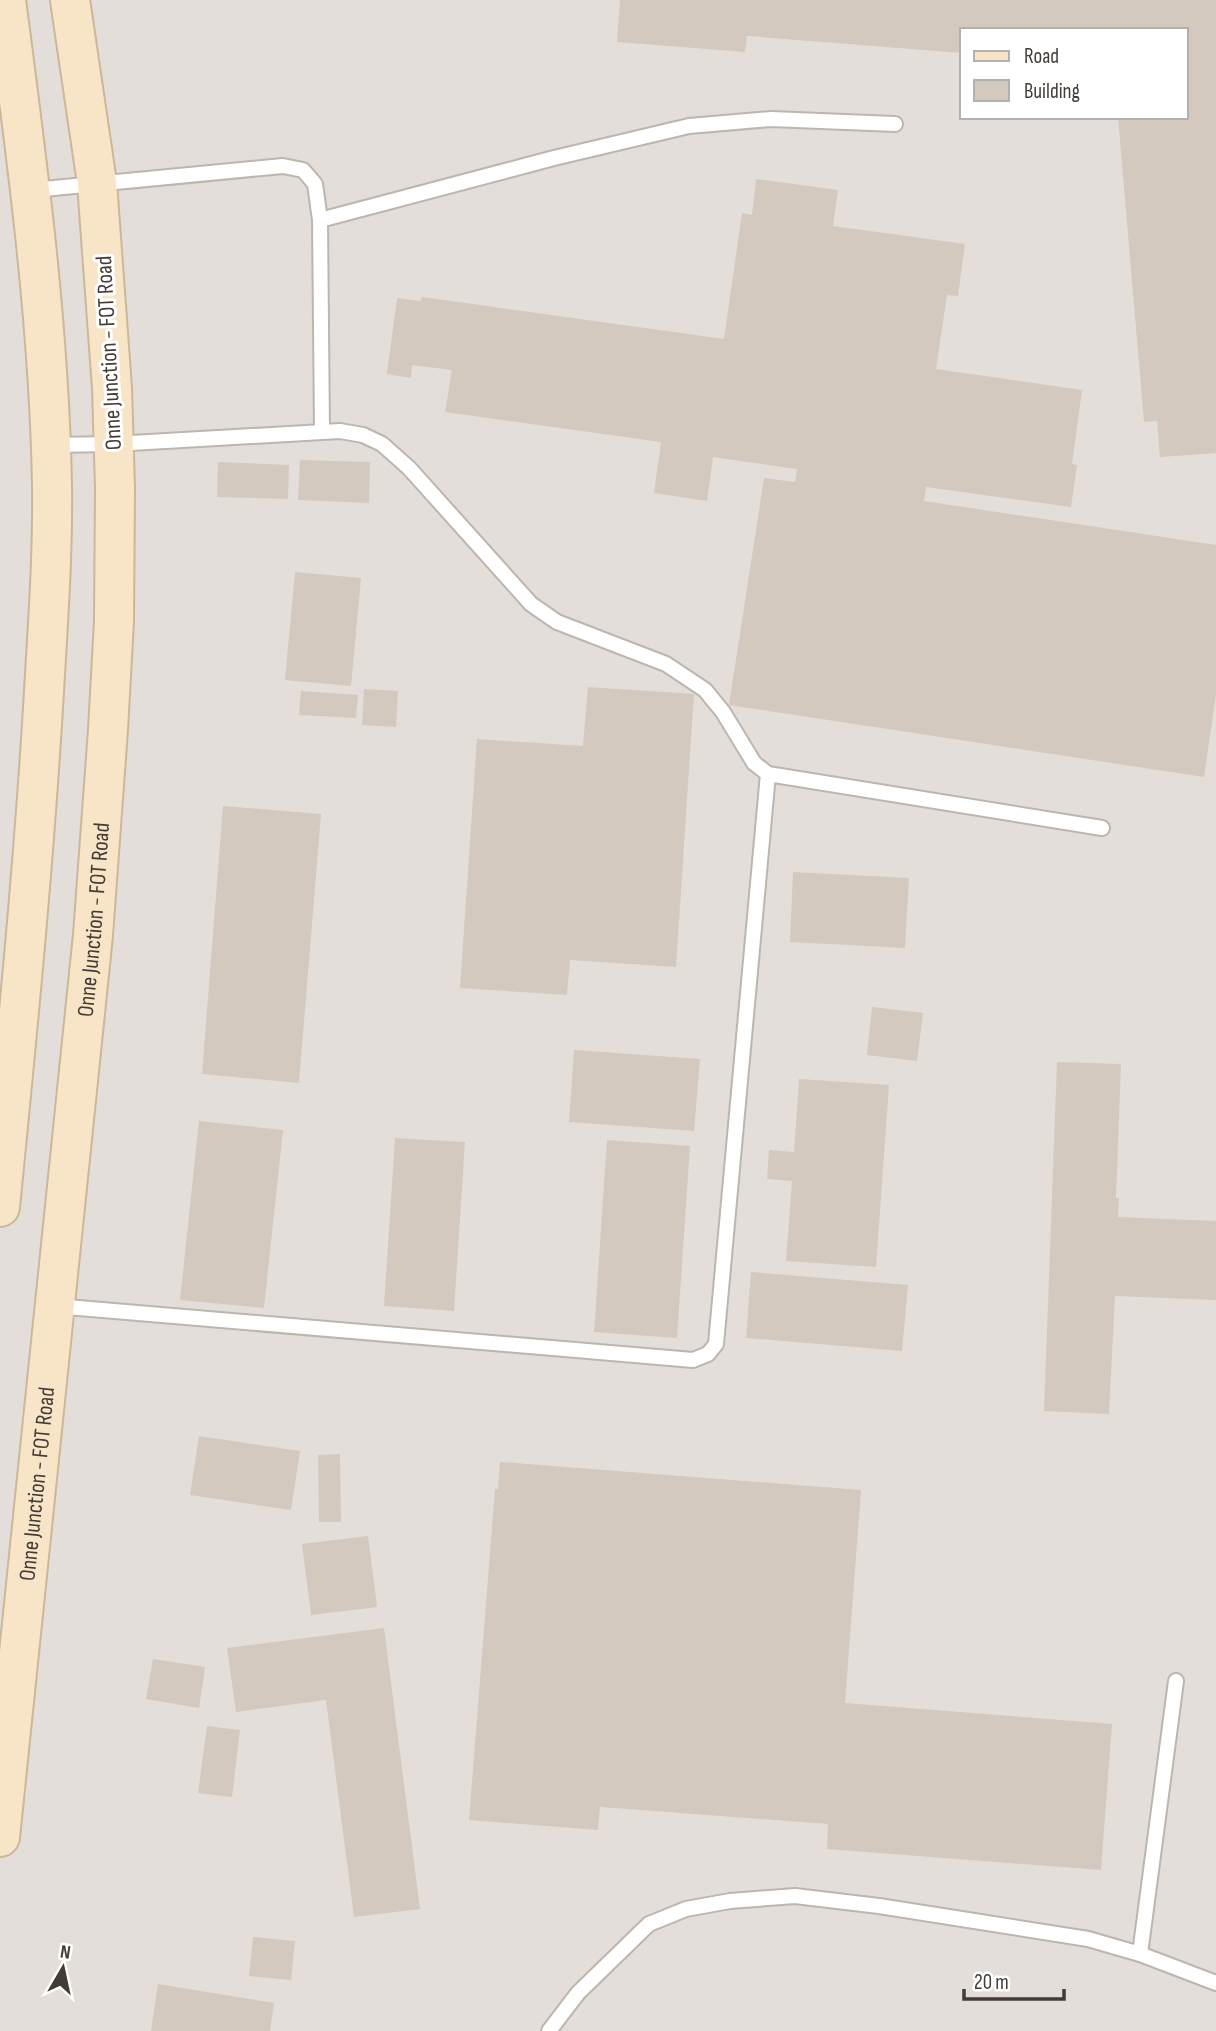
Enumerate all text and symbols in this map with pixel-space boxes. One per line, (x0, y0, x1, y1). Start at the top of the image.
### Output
legend (960, 28, 1188, 119)
text: Road (1024, 44, 1059, 69)
text: Building (1024, 79, 1080, 104)
street label: Onne Junction - FOT Road (90, 255, 128, 451)
street label: Onne Junction - FOT Road (72, 822, 116, 1018)
street label: Onne Junction - FOT Road (13, 1386, 61, 1582)
north arrow (28, 1933, 98, 2003)
text: N (59, 1941, 72, 1965)
scale bar (964, 1958, 1064, 2002)
text: 20 m (974, 1970, 1009, 1995)

